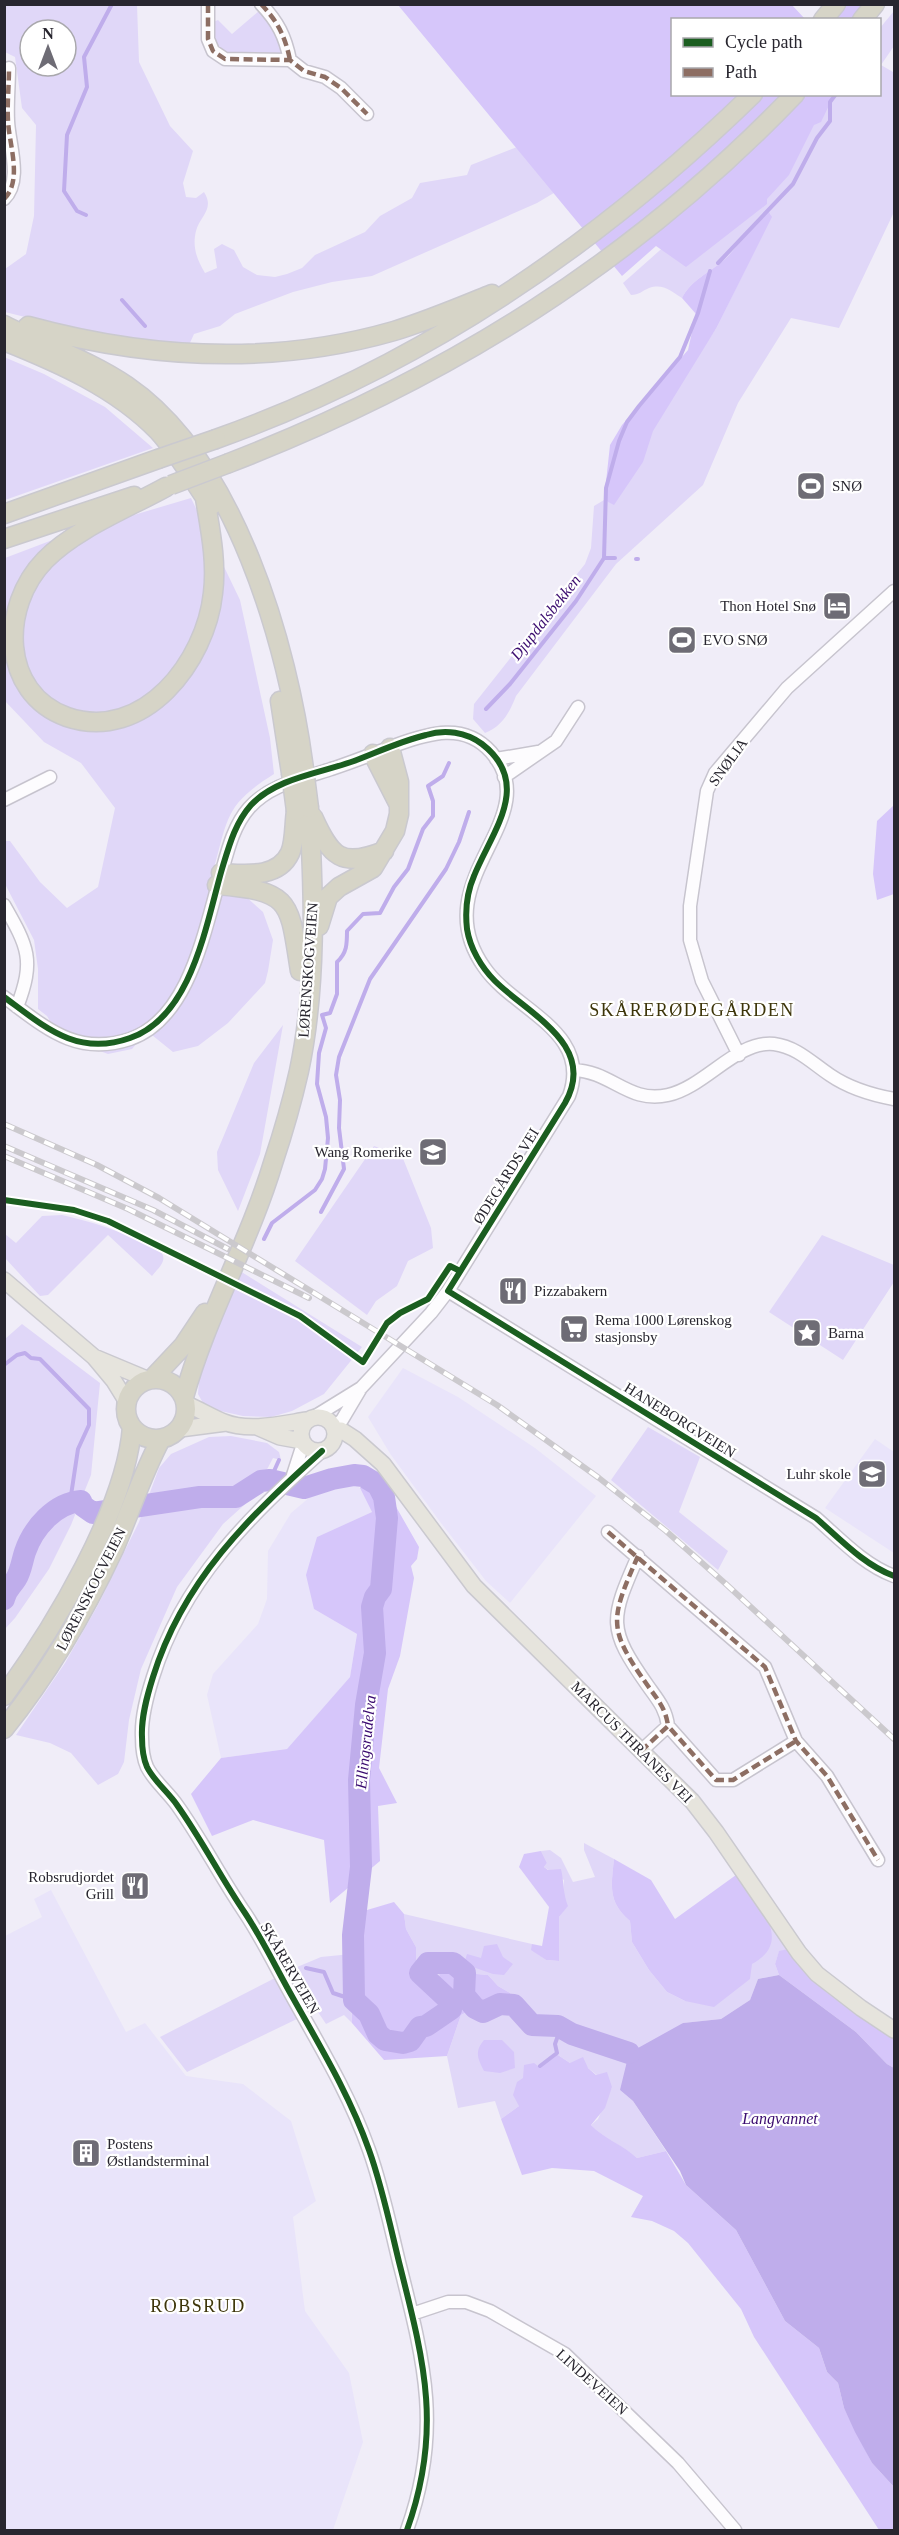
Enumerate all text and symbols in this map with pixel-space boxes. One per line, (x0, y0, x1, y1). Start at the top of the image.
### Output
north arrow (18, 18, 78, 78)
legend (671, 18, 881, 96)
text: N (42, 25, 54, 42)
text: Cycle path (725, 32, 802, 52)
text: Path (725, 62, 757, 82)
sports icon: SNØ (795, 470, 827, 502)
place label: SNØ (832, 478, 862, 494)
water label: Djupdalsbekken (506, 571, 585, 665)
hotel icon: Thon Hotel Snø (821, 590, 853, 622)
place label: Thon Hotel Snø (720, 598, 816, 614)
sports icon: EVO SNØ (666, 624, 698, 656)
place label: EVO SNØ (703, 632, 768, 648)
street label: SNØLIA (705, 735, 751, 789)
street label: LØRENSKOGVEIEN (295, 902, 321, 1038)
district label: SKÅRERØDEGÅRDEN (589, 1000, 795, 1020)
street label: ØDEGÅRDS VEI (470, 1125, 542, 1227)
school or university icon: Wang Romerike (417, 1136, 449, 1168)
place label: Wang Romerike (314, 1144, 412, 1160)
restaurant icon: Pizzabakern (497, 1275, 529, 1307)
place label: Pizzabakern (534, 1283, 608, 1299)
place label: Rema 1000 Lørenskog stasjonsby (595, 1312, 732, 1345)
supermarket icon: Rema 1000 Lørenskog stasjonsby (558, 1313, 590, 1345)
place icon: Barna (791, 1317, 823, 1349)
place label: Barna (828, 1325, 864, 1341)
street label: HANEBORGVEIEN (621, 1379, 739, 1461)
school or university icon: Luhr skole (856, 1458, 888, 1490)
place label: Luhr skole (786, 1466, 851, 1482)
street label: LØRENSKOGVEIEN (53, 1525, 129, 1653)
street label: MARCUS THRANES VEI (568, 1678, 696, 1806)
water label: Ellingsrudelva (352, 1694, 380, 1791)
place label: Robsrudjordet Grill (28, 1869, 115, 1902)
restaurant icon: Robsrudjordet Grill (119, 1870, 151, 1902)
street label: SKÅRERVEIEN (257, 1919, 323, 2017)
water label: Langvannet (741, 2110, 818, 2128)
place label: Postens Østlandsterminal (107, 2136, 209, 2169)
building icon: Postens Østlandsterminal (70, 2137, 102, 2169)
district label: ROBSRUD (150, 2296, 246, 2316)
street label: LINDEVEIEN (553, 2346, 631, 2418)

